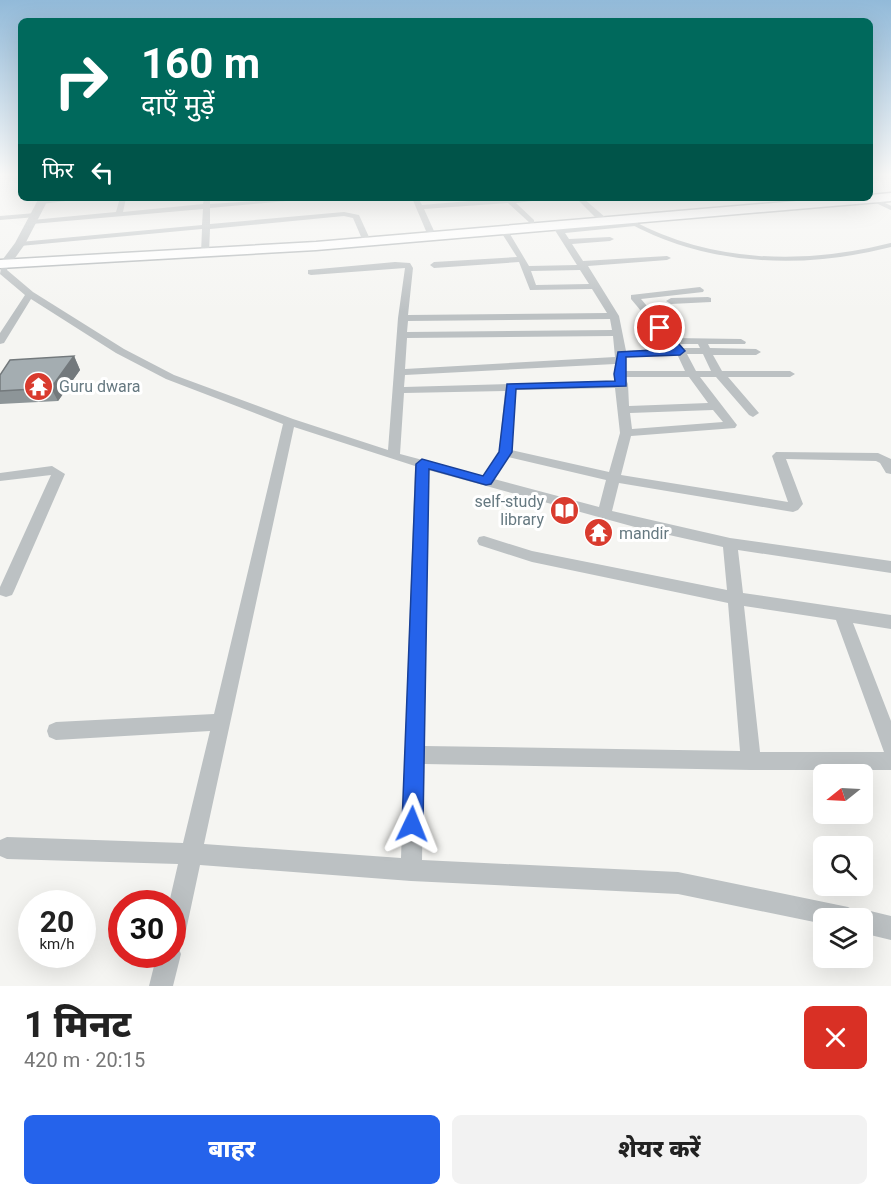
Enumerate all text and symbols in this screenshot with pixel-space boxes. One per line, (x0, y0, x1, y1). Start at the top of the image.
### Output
text: 160 m (141, 39, 260, 88)
icon: right (42, 42, 120, 120)
text: दाएँ मुड़ें (141, 89, 215, 121)
icon: left (86, 156, 119, 189)
text: फिर (42, 158, 74, 183)
pin (634, 302, 685, 353)
icon: arrive (643, 311, 676, 344)
temple icon: Guru dwara (22, 370, 54, 402)
place label: Guru dwara (59, 377, 141, 396)
place label: self-study library (474, 492, 544, 529)
library icon: self-study library (549, 494, 581, 526)
temple icon: mandir (582, 517, 614, 549)
place label: mandir (619, 524, 669, 543)
north arrow (813, 764, 873, 824)
map controls (813, 764, 873, 968)
position arrow (380, 792, 444, 856)
button: search (813, 836, 873, 896)
speed limit sign: 30 (108, 890, 186, 968)
text: 20 (40, 904, 74, 939)
button: layers (813, 908, 873, 968)
text: km/h (39, 935, 75, 953)
text: 1 मिनट (24, 1004, 131, 1046)
button: close (804, 1006, 867, 1069)
text: 420 m · 20:15 (24, 1048, 145, 1072)
button: बाहर (24, 1115, 440, 1184)
button: शेयर करें (452, 1115, 867, 1184)

